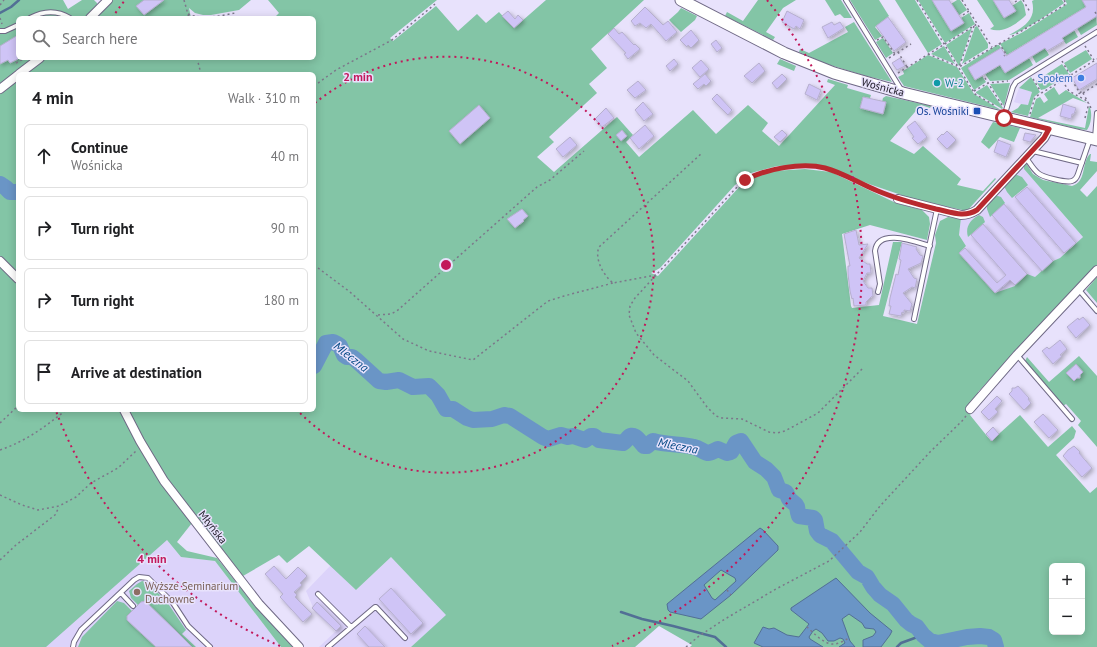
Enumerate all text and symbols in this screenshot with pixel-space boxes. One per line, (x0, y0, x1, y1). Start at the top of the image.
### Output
search box (16, 16, 316, 60)
icon: search (30, 27, 52, 49)
text: Search here (62, 29, 138, 48)
text: 2 min (343, 69, 373, 84)
place label: Społem (1038, 71, 1073, 85)
marker: Społem (1076, 73, 1086, 83)
street label: Wośnicka (860, 75, 906, 99)
place label: W-2 (945, 76, 964, 90)
marker: W-2 (932, 78, 942, 88)
text: 4 min (32, 87, 73, 109)
text: Walk · 310 m (228, 90, 300, 107)
place label: Os. Wośniki (916, 104, 969, 118)
marker: Os. Wośniki (972, 106, 982, 116)
route start (995, 109, 1013, 127)
text: Continue (71, 138, 128, 157)
icon: ahead (33, 145, 55, 167)
text: 40 m (271, 148, 299, 165)
text: Wośnicka (71, 157, 123, 174)
route end (736, 171, 754, 189)
icon: right (33, 217, 55, 239)
text: Turn right (71, 219, 134, 238)
text: 90 m (271, 220, 299, 237)
centre of rings (439, 258, 453, 272)
icon: right (33, 289, 55, 311)
text: Turn right (71, 291, 134, 310)
text: 180 m (264, 292, 299, 309)
water label: Mleczna (331, 338, 372, 375)
icon: arrive (33, 361, 55, 383)
text: Arrive at destination (71, 363, 202, 382)
water label: Mleczna (657, 434, 699, 457)
street label: Młyńska (196, 508, 230, 546)
text: 4 min (137, 551, 167, 566)
map controls (1049, 563, 1085, 635)
button: + (1049, 563, 1085, 599)
place label: Wyższe Seminarium Duchowne (145, 579, 238, 606)
marker: Wyższe Seminarium Duchowne (132, 587, 142, 597)
button: − (1049, 599, 1085, 635)

